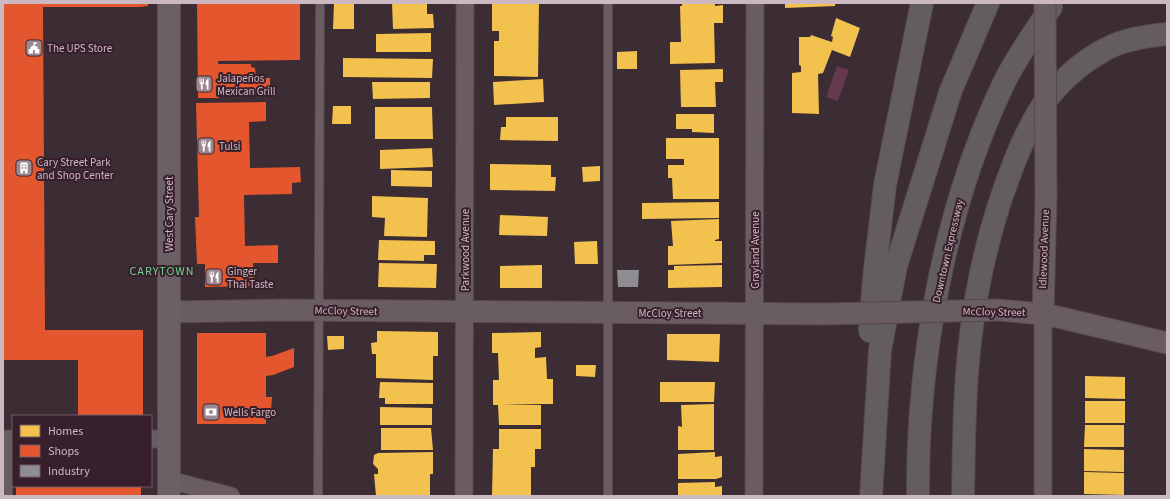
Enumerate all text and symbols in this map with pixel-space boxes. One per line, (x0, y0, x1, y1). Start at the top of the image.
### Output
public building icon: The UPS Store (24, 38, 44, 58)
place label: The UPS Store (47, 41, 113, 56)
place label: Jalapeños Mexican Grill (217, 71, 276, 99)
restaurant icon: Jalapeños Mexican Grill (194, 74, 214, 94)
restaurant icon: Tulsi (196, 136, 216, 156)
place label: Tulsi (219, 139, 241, 154)
place label: Cary Street Park and Shop Center (37, 155, 114, 183)
building icon: Cary Street Park and Shop Center (14, 158, 34, 178)
street label: West Cary Street (162, 176, 177, 252)
street label: Downtown Expressway (929, 198, 967, 304)
street label: Parkwood Avenue (458, 208, 473, 291)
street label: Idlewood Avenue (1035, 209, 1053, 289)
street label: Grayland Avenue (748, 211, 763, 289)
district label: CARYTOWN (130, 263, 194, 280)
place label: Ginger Thai Taste (227, 264, 274, 292)
restaurant icon: Ginger Thai Taste (204, 267, 224, 287)
street label: McCloy Street (314, 303, 378, 319)
street label: McCloy Street (962, 304, 1026, 320)
street label: McCloy Street (639, 306, 702, 321)
bank icon: Wells Fargo (201, 402, 221, 422)
place label: Wells Fargo (224, 405, 276, 420)
legend (12, 415, 152, 487)
text: Homes (48, 423, 83, 440)
text: Shops (48, 443, 79, 460)
text: Industry (48, 463, 90, 480)

